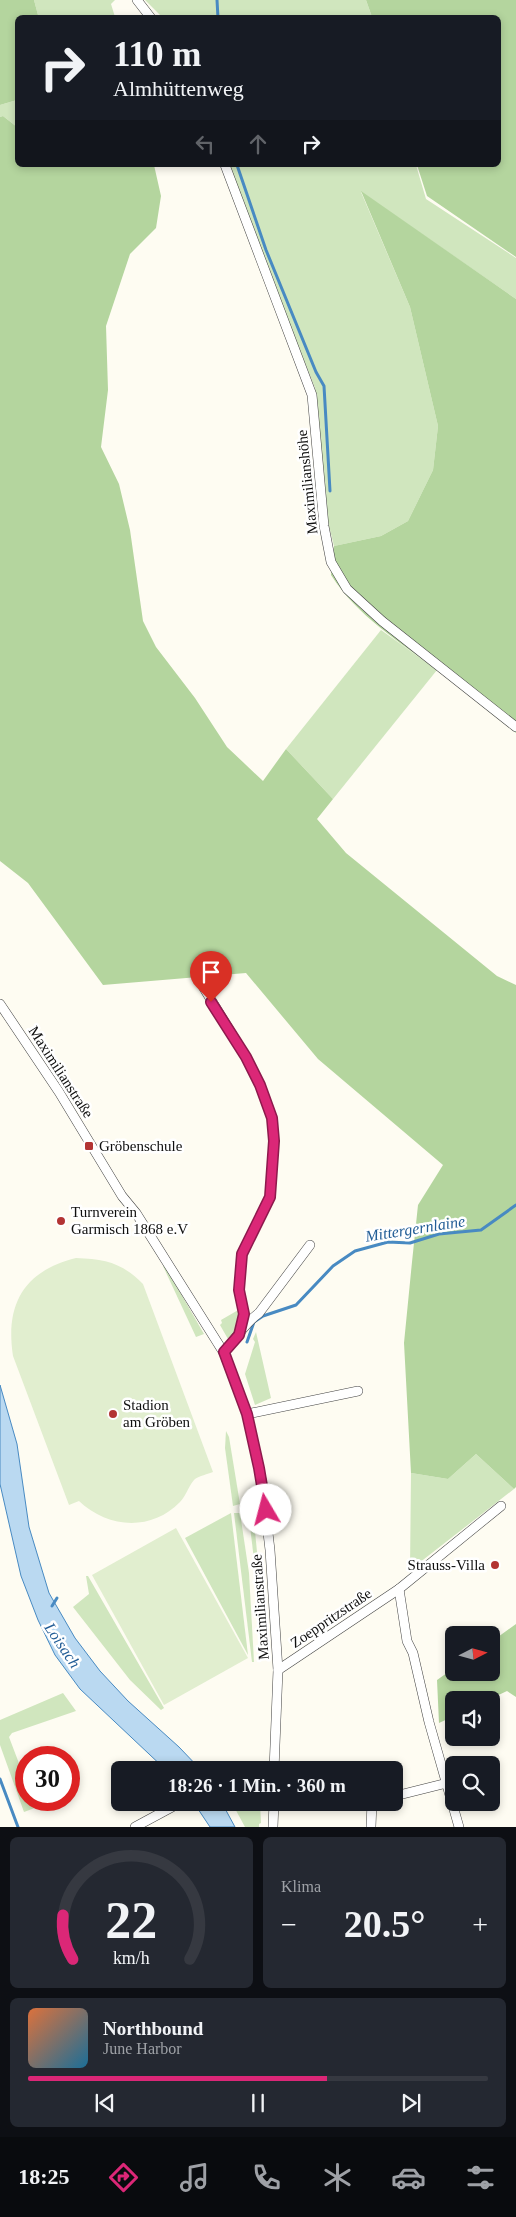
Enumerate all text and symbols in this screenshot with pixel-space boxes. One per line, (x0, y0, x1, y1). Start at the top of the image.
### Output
icon: right (30, 35, 95, 100)
text: 110 m (113, 35, 201, 74)
text: Almhüttenweg (113, 76, 244, 101)
icon: left (191, 130, 219, 158)
icon: ahead (244, 130, 272, 158)
icon: right (297, 130, 325, 158)
street label: Maximilianshöhe (294, 429, 320, 535)
pin (190, 951, 232, 1002)
icon: arrive (197, 958, 225, 986)
street label: Maximilianstraße (25, 1023, 97, 1121)
place label: Gröbenschule (99, 1138, 183, 1154)
marker: Gröbenschule (83, 1140, 95, 1152)
place label: Turnverein Garmisch 1868 e.V (71, 1204, 188, 1237)
water label: Mittergernlaine (363, 1212, 466, 1246)
marker: Turnverein Garmisch 1868 e.V (55, 1215, 67, 1227)
place label: Stadion am Gröben (123, 1397, 191, 1430)
marker: Stadion am Gröben (107, 1408, 119, 1420)
position arrow (239, 1483, 291, 1535)
street label: Maximilianstraße (248, 1553, 272, 1660)
place label: Strauss-Villa (408, 1557, 485, 1573)
marker: Strauss-Villa (489, 1559, 501, 1571)
street label: Zoeppritzstraße (288, 1585, 375, 1651)
water label: Loisach (41, 1619, 84, 1671)
north arrow (445, 1626, 500, 1681)
map controls (445, 1626, 500, 1811)
button: sound (445, 1691, 500, 1746)
speed limit sign: 30 (15, 1746, 80, 1811)
button: search (445, 1756, 500, 1811)
text: 18:26 · 1 Min. · 360 m (168, 1775, 346, 1796)
text: Klima (281, 1878, 321, 1895)
text: 22 (106, 1892, 158, 1949)
text: 20.5° (344, 1903, 425, 1945)
text: − (281, 1909, 297, 1940)
text: + (472, 1909, 488, 1940)
text: km/h (113, 1948, 150, 1968)
text: Northbound (103, 2018, 203, 2039)
text: June Harbor (103, 2040, 182, 2057)
icon: previous (91, 2089, 119, 2117)
icon: pause (244, 2089, 272, 2117)
icon: next (397, 2089, 425, 2117)
icon: directions (106, 2160, 141, 2195)
icon: music (177, 2160, 212, 2195)
icon: phone (249, 2160, 284, 2195)
icon: climate (320, 2160, 355, 2195)
icon: car (391, 2160, 426, 2195)
icon: filters (463, 2160, 498, 2195)
text: 18:25 (18, 2164, 70, 2189)

